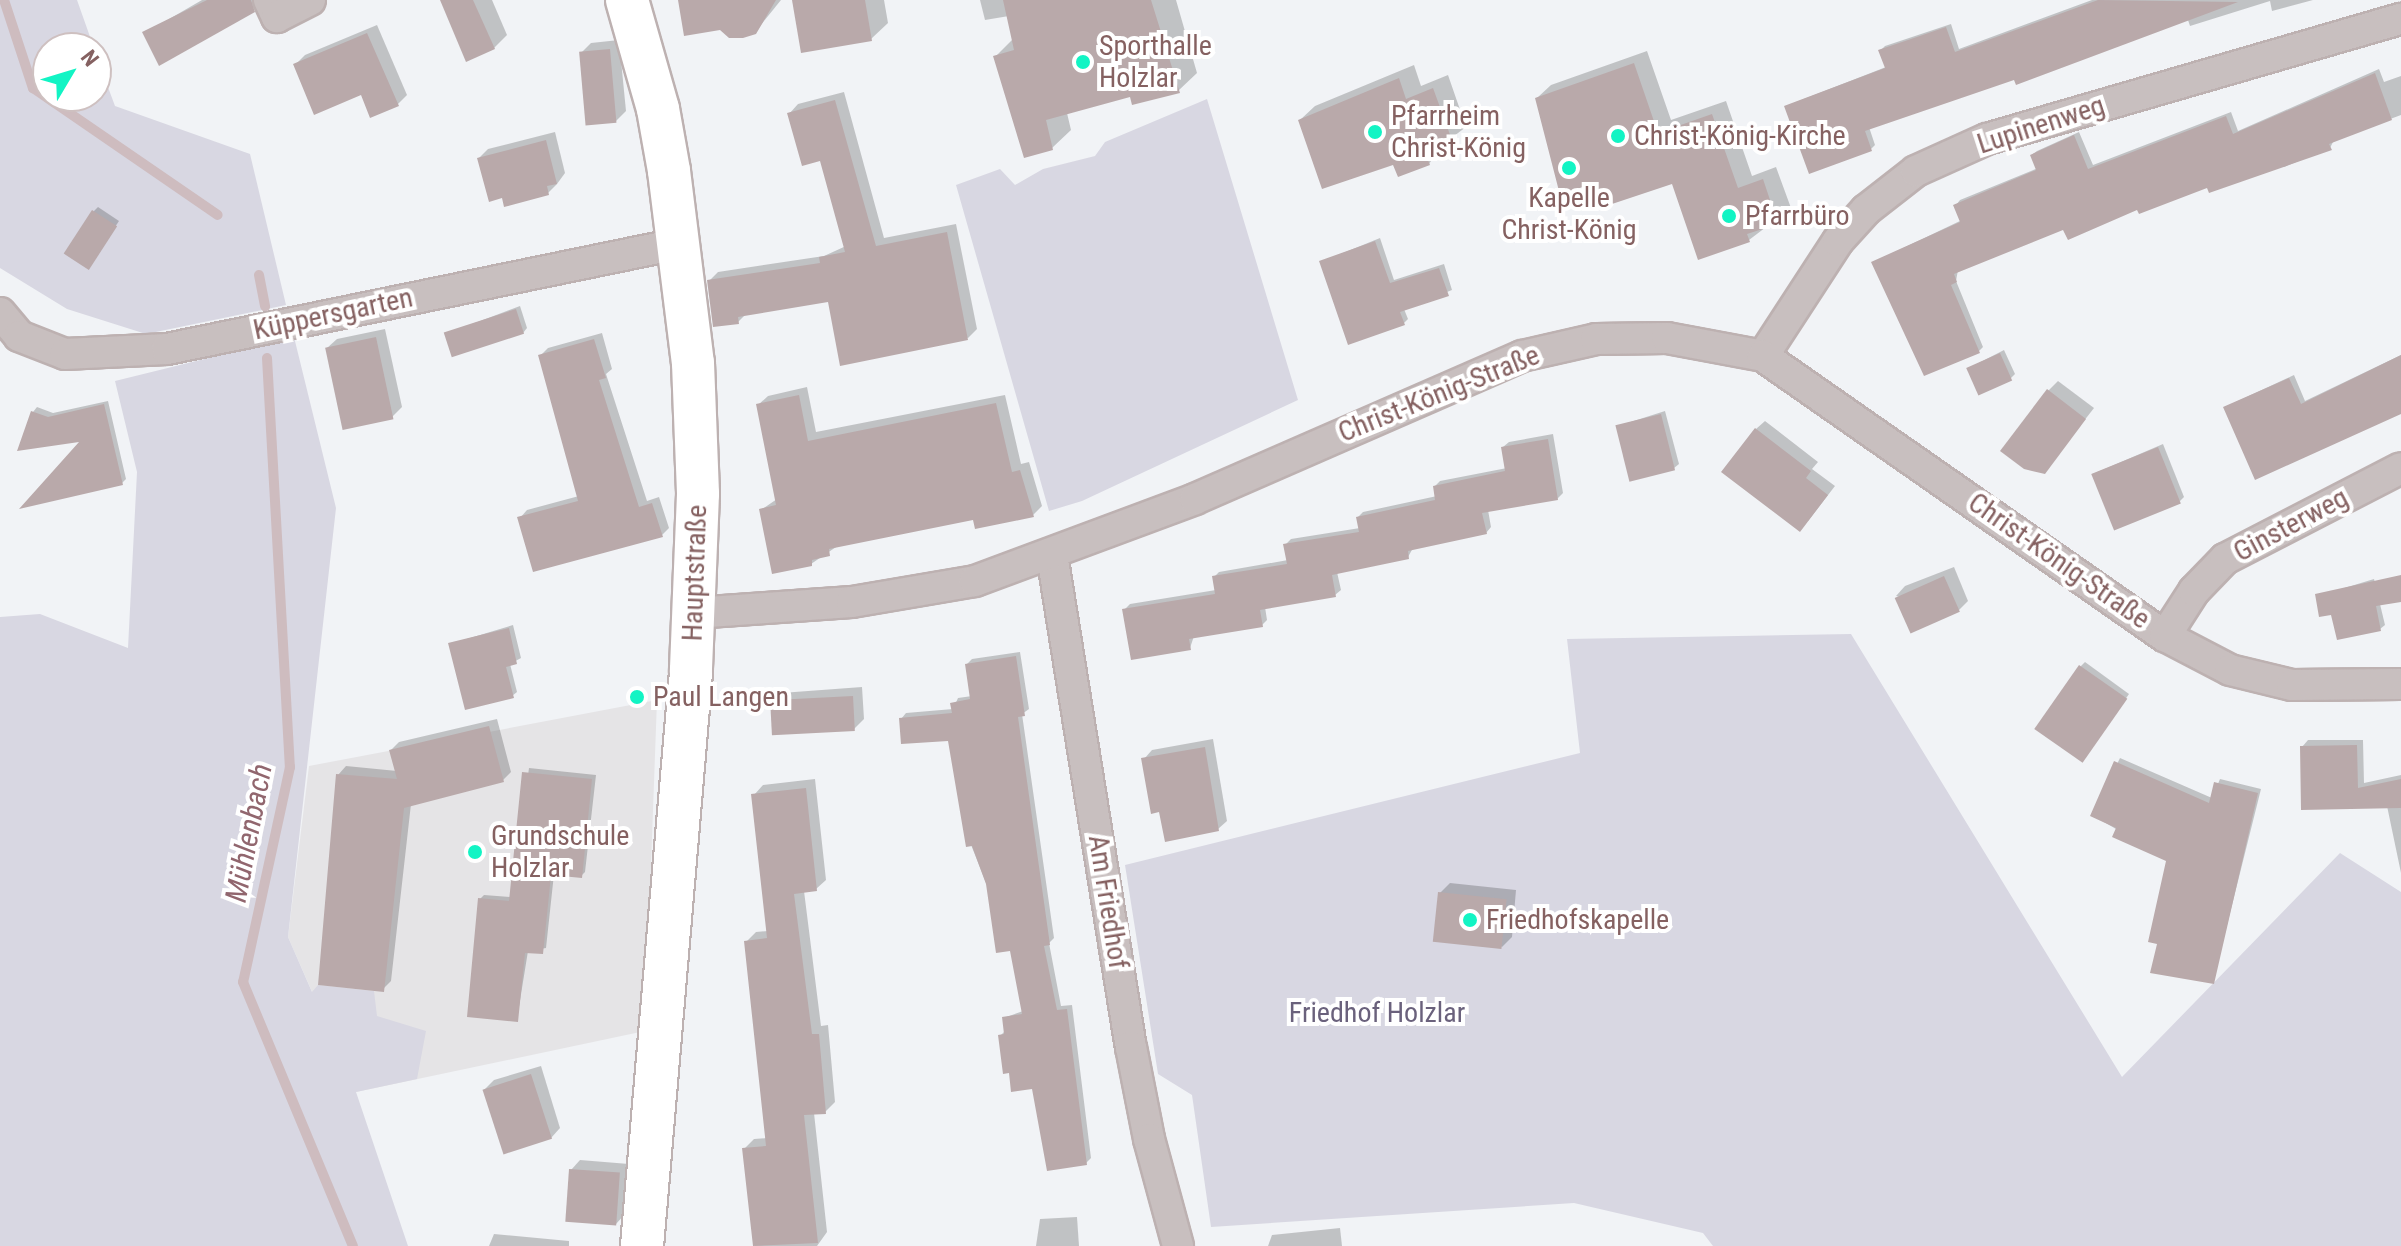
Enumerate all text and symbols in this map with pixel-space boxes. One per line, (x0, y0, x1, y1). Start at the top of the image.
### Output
place label: Sporthalle Holzlar (1099, 29, 1212, 95)
north arrow (32, 32, 112, 112)
text: N (76, 45, 104, 71)
marker: Sporthalle Holzlar (1074, 53, 1092, 71)
street label: Lupinenweg (1973, 89, 2109, 161)
place label: Pfarrheim Christ-König (1391, 99, 1526, 165)
place label: Christ-König-Kirche (1634, 119, 1846, 153)
marker: Pfarrheim Christ-König (1366, 123, 1384, 141)
marker: Christ-König-Kirche (1609, 127, 1627, 145)
marker: Kapelle Christ-König (1560, 159, 1578, 177)
place label: Kapelle Christ-König (1501, 181, 1637, 247)
place label: Pfarrbüro (1745, 199, 1850, 233)
marker: Pfarrbüro (1720, 207, 1738, 225)
street label: Küppersgarten (250, 281, 416, 347)
street label: Christ-König-Straße (1334, 338, 1544, 450)
street label: Ginsterweg (2228, 481, 2354, 569)
street label: Christ-König-Straße (1962, 486, 2156, 636)
street label: Hauptstraße (676, 504, 714, 642)
place label: Paul Langen (653, 680, 789, 714)
marker: Paul Langen (628, 688, 646, 706)
water label: Mühlenbach (218, 761, 280, 905)
place label: Grundschule Holzlar (491, 819, 629, 885)
street label: Am Friedhof (1081, 833, 1135, 971)
marker: Grundschule Holzlar (466, 843, 484, 861)
place label: Friedhofskapelle (1486, 903, 1669, 937)
marker: Friedhofskapelle (1461, 911, 1479, 929)
park label: Friedhof Holzlar (1289, 996, 1465, 1030)

